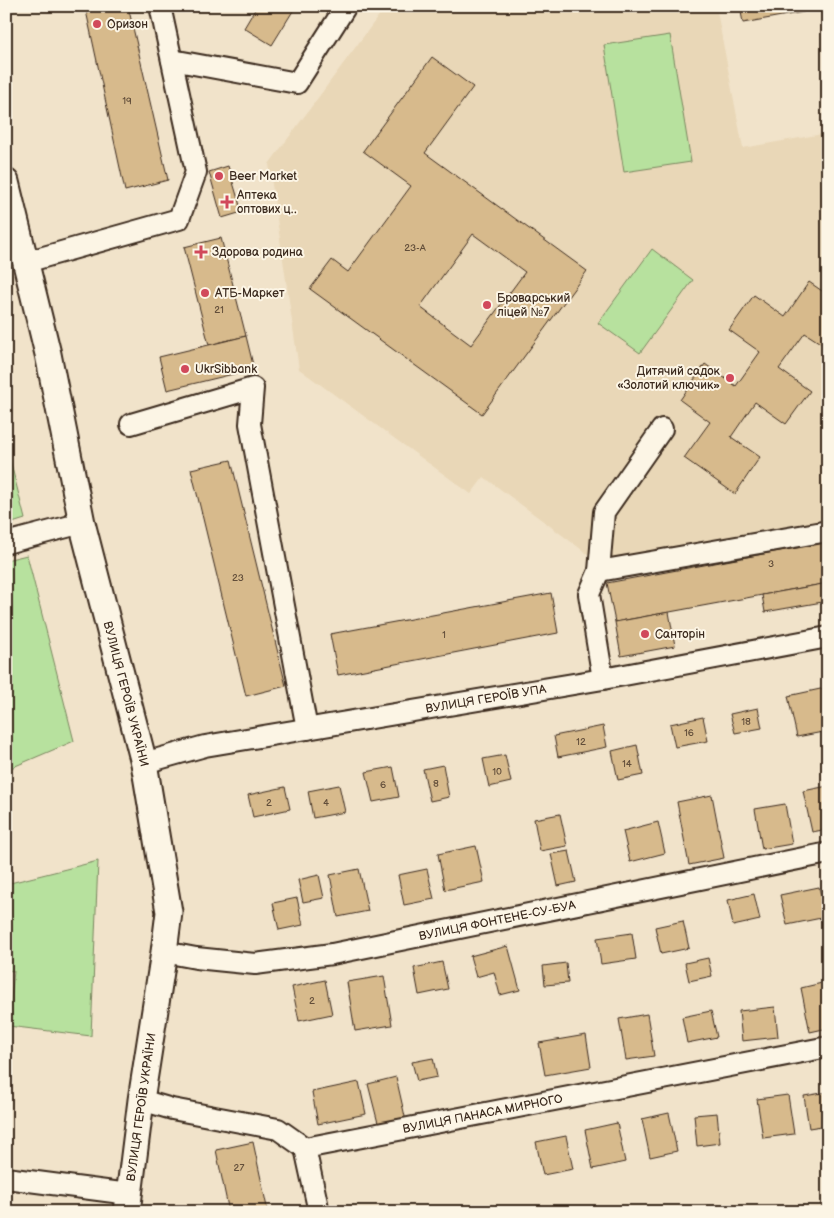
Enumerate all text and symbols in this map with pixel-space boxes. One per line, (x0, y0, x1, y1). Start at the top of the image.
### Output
place label: Оризон (107, 17, 148, 32)
marker: Оризон (91, 18, 103, 30)
house number: 19 (122, 95, 132, 107)
place label: Beer Market (229, 169, 297, 184)
marker: Beer Market (213, 170, 225, 182)
place label: Аптека оптових ц‥ (236, 188, 297, 217)
marker: Аптека оптових ц‥ (221, 196, 233, 208)
house number: 23-А (404, 242, 427, 254)
marker: Здорова родина (194, 245, 208, 259)
place label: Здорова родина (212, 245, 303, 260)
place label: АТБ-Маркет (214, 286, 285, 301)
marker: АТБ-Маркет (199, 287, 211, 299)
place label: Броварський ліцей №7 (497, 291, 570, 320)
marker: Броварський ліцей №7 (481, 299, 493, 311)
house number: 21 (214, 304, 224, 316)
place label: UkrSibbank (195, 362, 257, 377)
marker: UkrSibbank (179, 363, 191, 375)
place label: Дитячий садок «Золотий ключик» (617, 364, 721, 393)
marker: Дитячий садок «Золотий ключик» (724, 372, 736, 384)
house number: 3 (768, 558, 774, 570)
house number: 23 (232, 572, 244, 584)
street label: ВУЛИЦЯ ГЕРОЇВ УКРАЇНИ (100, 620, 152, 768)
place label: Санторін (655, 627, 705, 642)
marker: Санторін (639, 628, 651, 640)
house number: 1 (442, 629, 446, 641)
street label: ВУЛИЦЯ ГЕРОЇВ УПА (424, 682, 548, 717)
house number: 18 (741, 716, 751, 728)
house number: 16 (684, 727, 694, 739)
house number: 12 (576, 736, 586, 748)
house number: 14 (622, 758, 632, 770)
house number: 10 (492, 766, 502, 778)
house number: 8 (433, 778, 439, 790)
house number: 6 (380, 779, 386, 791)
house number: 2 (266, 797, 272, 809)
house number: 4 (323, 797, 329, 809)
street label: ВУЛИЦЯ ФОНТЕНЕ-СУ-БУА (418, 897, 578, 944)
house number: 2 (309, 995, 315, 1007)
street label: ВУЛИЦЯ ГЕРОЇВ УКРАЇНИ (123, 1032, 159, 1182)
street label: ВУЛИЦЯ ПАНАСА МИРНОГО (401, 1091, 564, 1137)
house number: 27 (234, 1162, 244, 1174)

